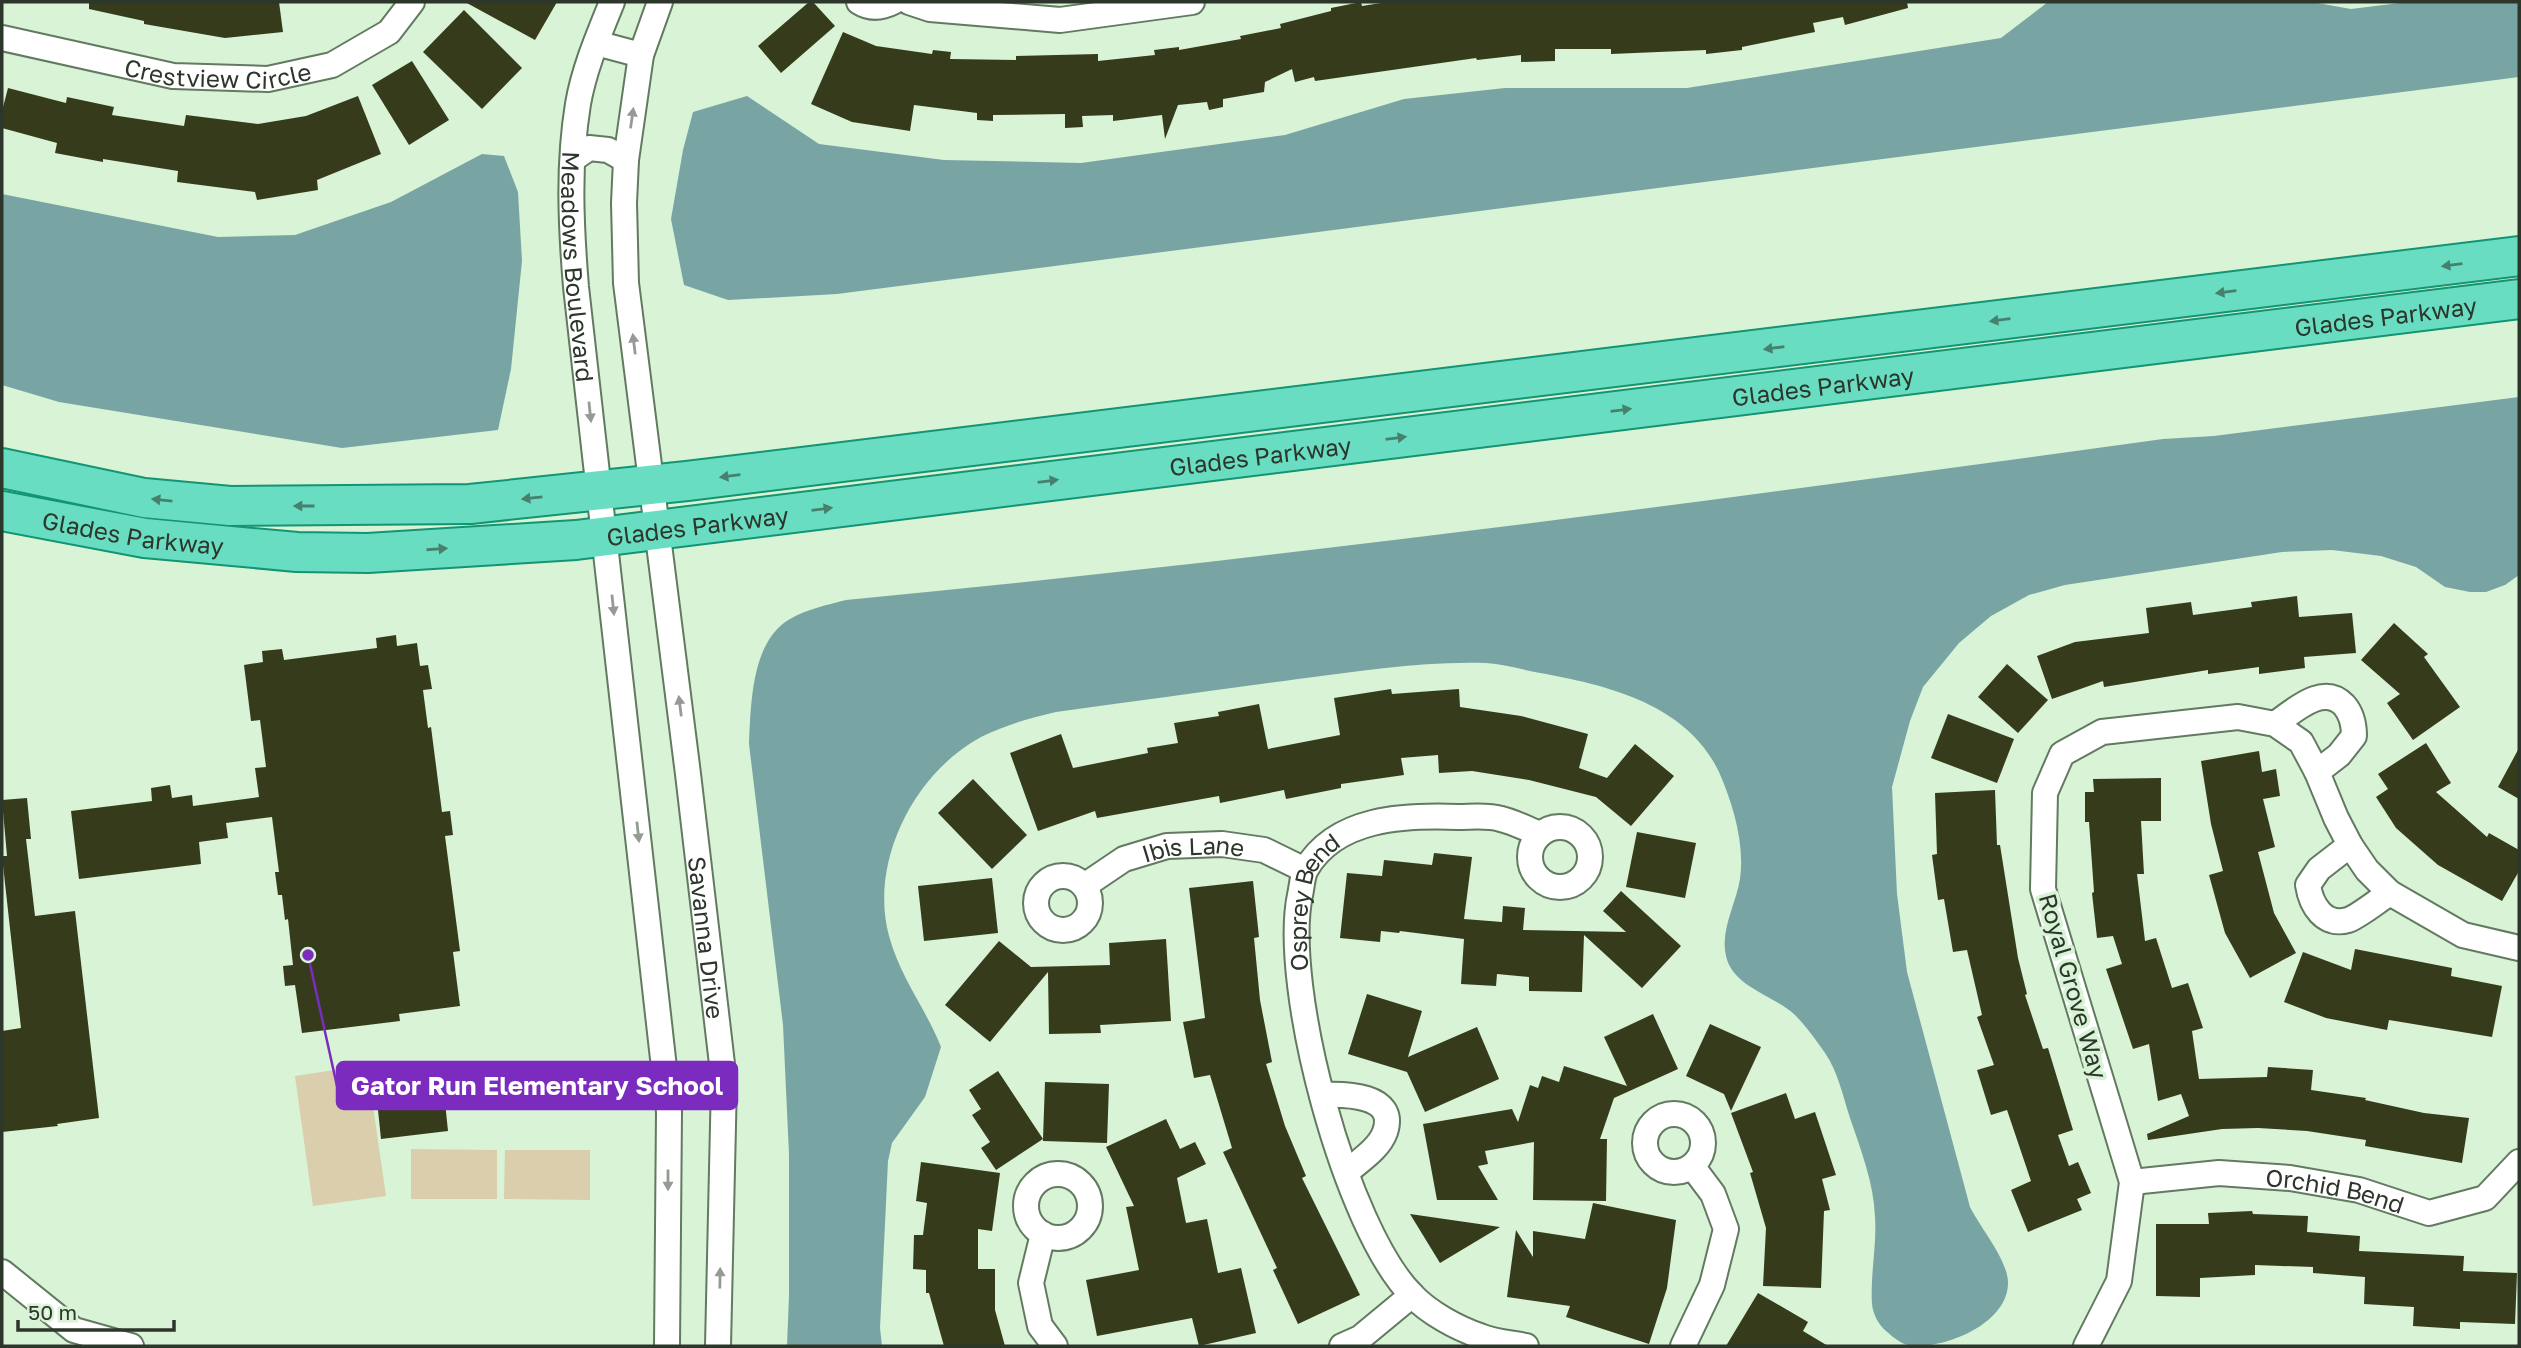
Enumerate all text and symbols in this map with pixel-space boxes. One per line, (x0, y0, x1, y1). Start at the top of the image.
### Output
street label: Crestview Circle (122, 51, 314, 93)
one-way arrow (627, 107, 638, 129)
street label: Meadows Boulevard (557, 151, 601, 384)
one-way arrow (2440, 259, 2462, 270)
one-way arrow (2215, 287, 2237, 298)
street label: Glades Parkway (2293, 290, 2478, 341)
one-way arrow (1989, 314, 2011, 325)
one-way arrow (629, 333, 640, 355)
one-way arrow (1763, 342, 1785, 353)
street label: Glades Parkway (1730, 360, 1916, 411)
one-way arrow (585, 401, 596, 423)
one-way arrow (1610, 404, 1632, 415)
street label: Glades Parkway (1167, 429, 1353, 481)
one-way arrow (1385, 432, 1407, 443)
one-way arrow (719, 470, 741, 481)
one-way arrow (1037, 475, 1059, 486)
one-way arrow (520, 493, 542, 504)
one-way arrow (151, 494, 173, 505)
street label: Glades Parkway (605, 499, 790, 551)
one-way arrow (293, 500, 315, 512)
one-way arrow (812, 503, 834, 514)
street label: Glades Parkway (40, 504, 225, 560)
one-way arrow (426, 543, 448, 554)
one-way arrow (607, 595, 618, 617)
one-way arrow (674, 695, 685, 717)
one-way arrow (633, 821, 644, 843)
street label: Osprey Bend (1282, 826, 1344, 972)
street label: Ibis Lane (1138, 829, 1246, 867)
street label: Savanna Drive (683, 855, 731, 1020)
street label: Royal Grove Way (2034, 890, 2114, 1082)
callout: Gator Run Elementary School (337, 1062, 737, 1109)
text: Gator Run Elementary School (351, 1070, 724, 1101)
street label: Orchid Bend (2265, 1162, 2408, 1218)
one-way arrow (663, 1170, 674, 1192)
one-way arrow (714, 1267, 725, 1289)
scale bar (18, 1288, 173, 1332)
text: 50 m (28, 1299, 77, 1325)

